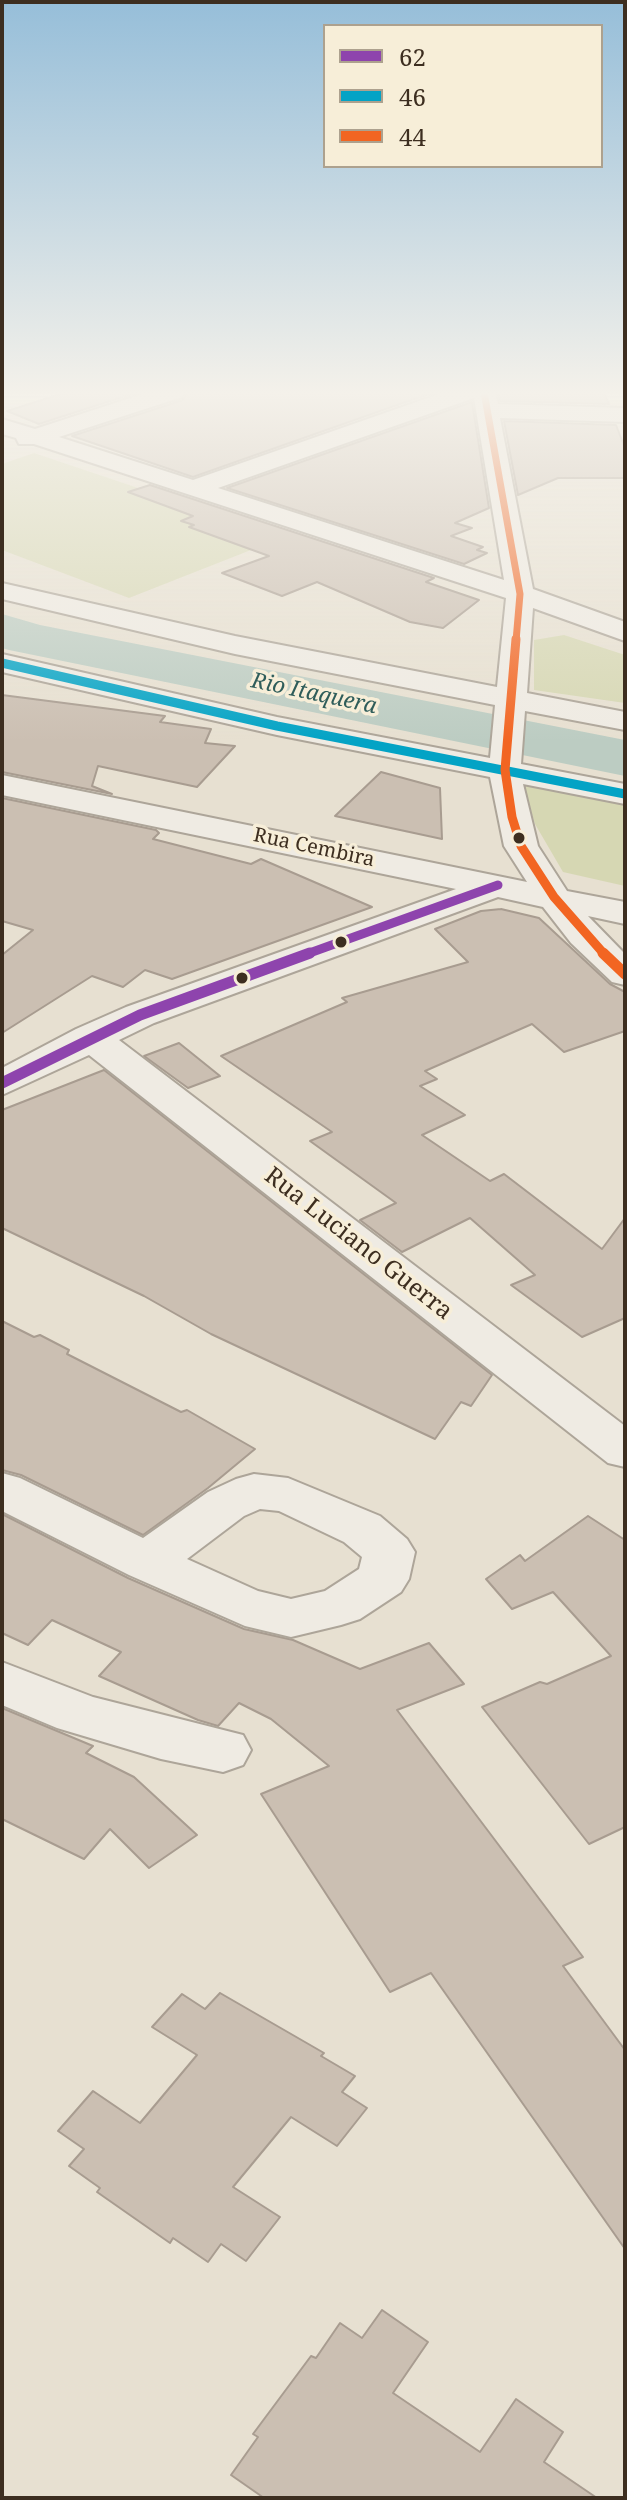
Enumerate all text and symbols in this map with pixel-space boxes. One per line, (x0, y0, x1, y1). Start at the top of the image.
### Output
legend (323, 24, 603, 168)
text: 62 (399, 40, 426, 73)
text: 46 (399, 80, 426, 113)
text: 44 (399, 120, 426, 153)
water label: Rio Itaquera (249, 668, 379, 720)
street label: Rua Cembira (251, 823, 377, 873)
unlabelled marker (511, 830, 527, 846)
unlabelled marker (333, 934, 349, 950)
unlabelled marker (234, 970, 250, 986)
street label: Rua Luciano Guerra (258, 1162, 458, 1326)

